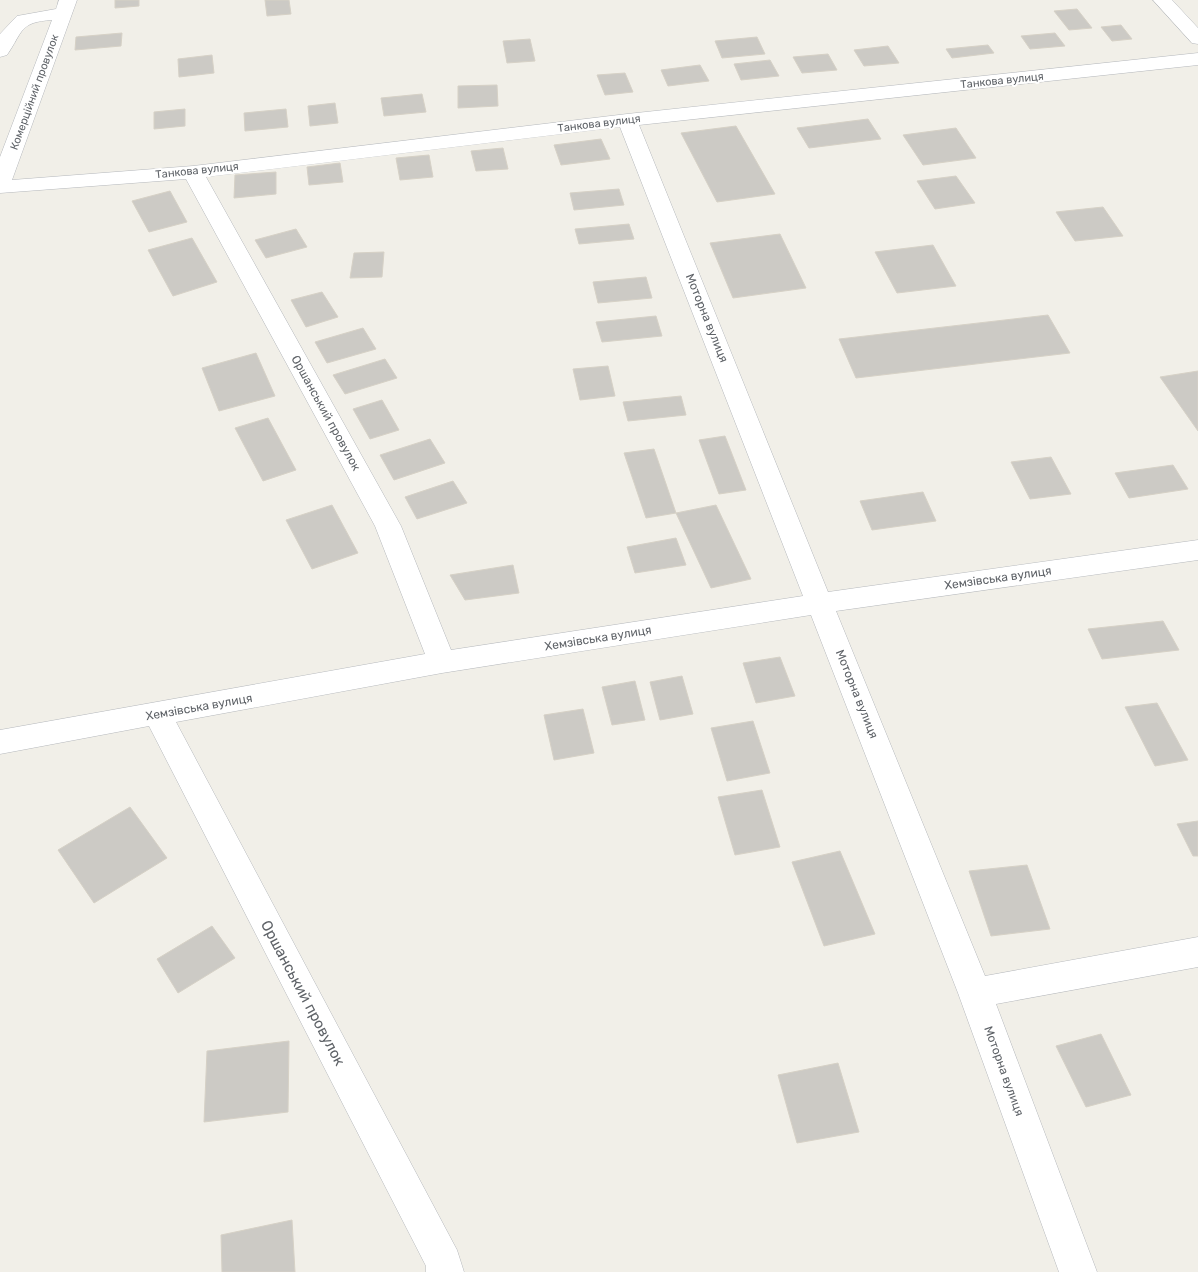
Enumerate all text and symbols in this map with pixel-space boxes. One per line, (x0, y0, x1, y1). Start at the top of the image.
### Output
street label: Комерційний провулок (7, 33, 61, 152)
street label: Танкова вулиця (960, 70, 1044, 91)
street label: Танкова вулиця (557, 112, 641, 135)
street label: Танкова вулиця (155, 160, 239, 181)
street label: Моторна вулиця (683, 272, 731, 364)
street label: Оршанський провулок (288, 353, 364, 474)
street label: Хемзівська вулиця (944, 564, 1052, 592)
street label: Хемзівська вулиця (544, 623, 652, 653)
street label: Моторна вулиця (833, 648, 881, 740)
street label: Хемзівська вулиця (145, 691, 253, 723)
street label: Оршанський провулок (257, 917, 349, 1069)
street label: Моторна вулиця (981, 1024, 1027, 1118)

